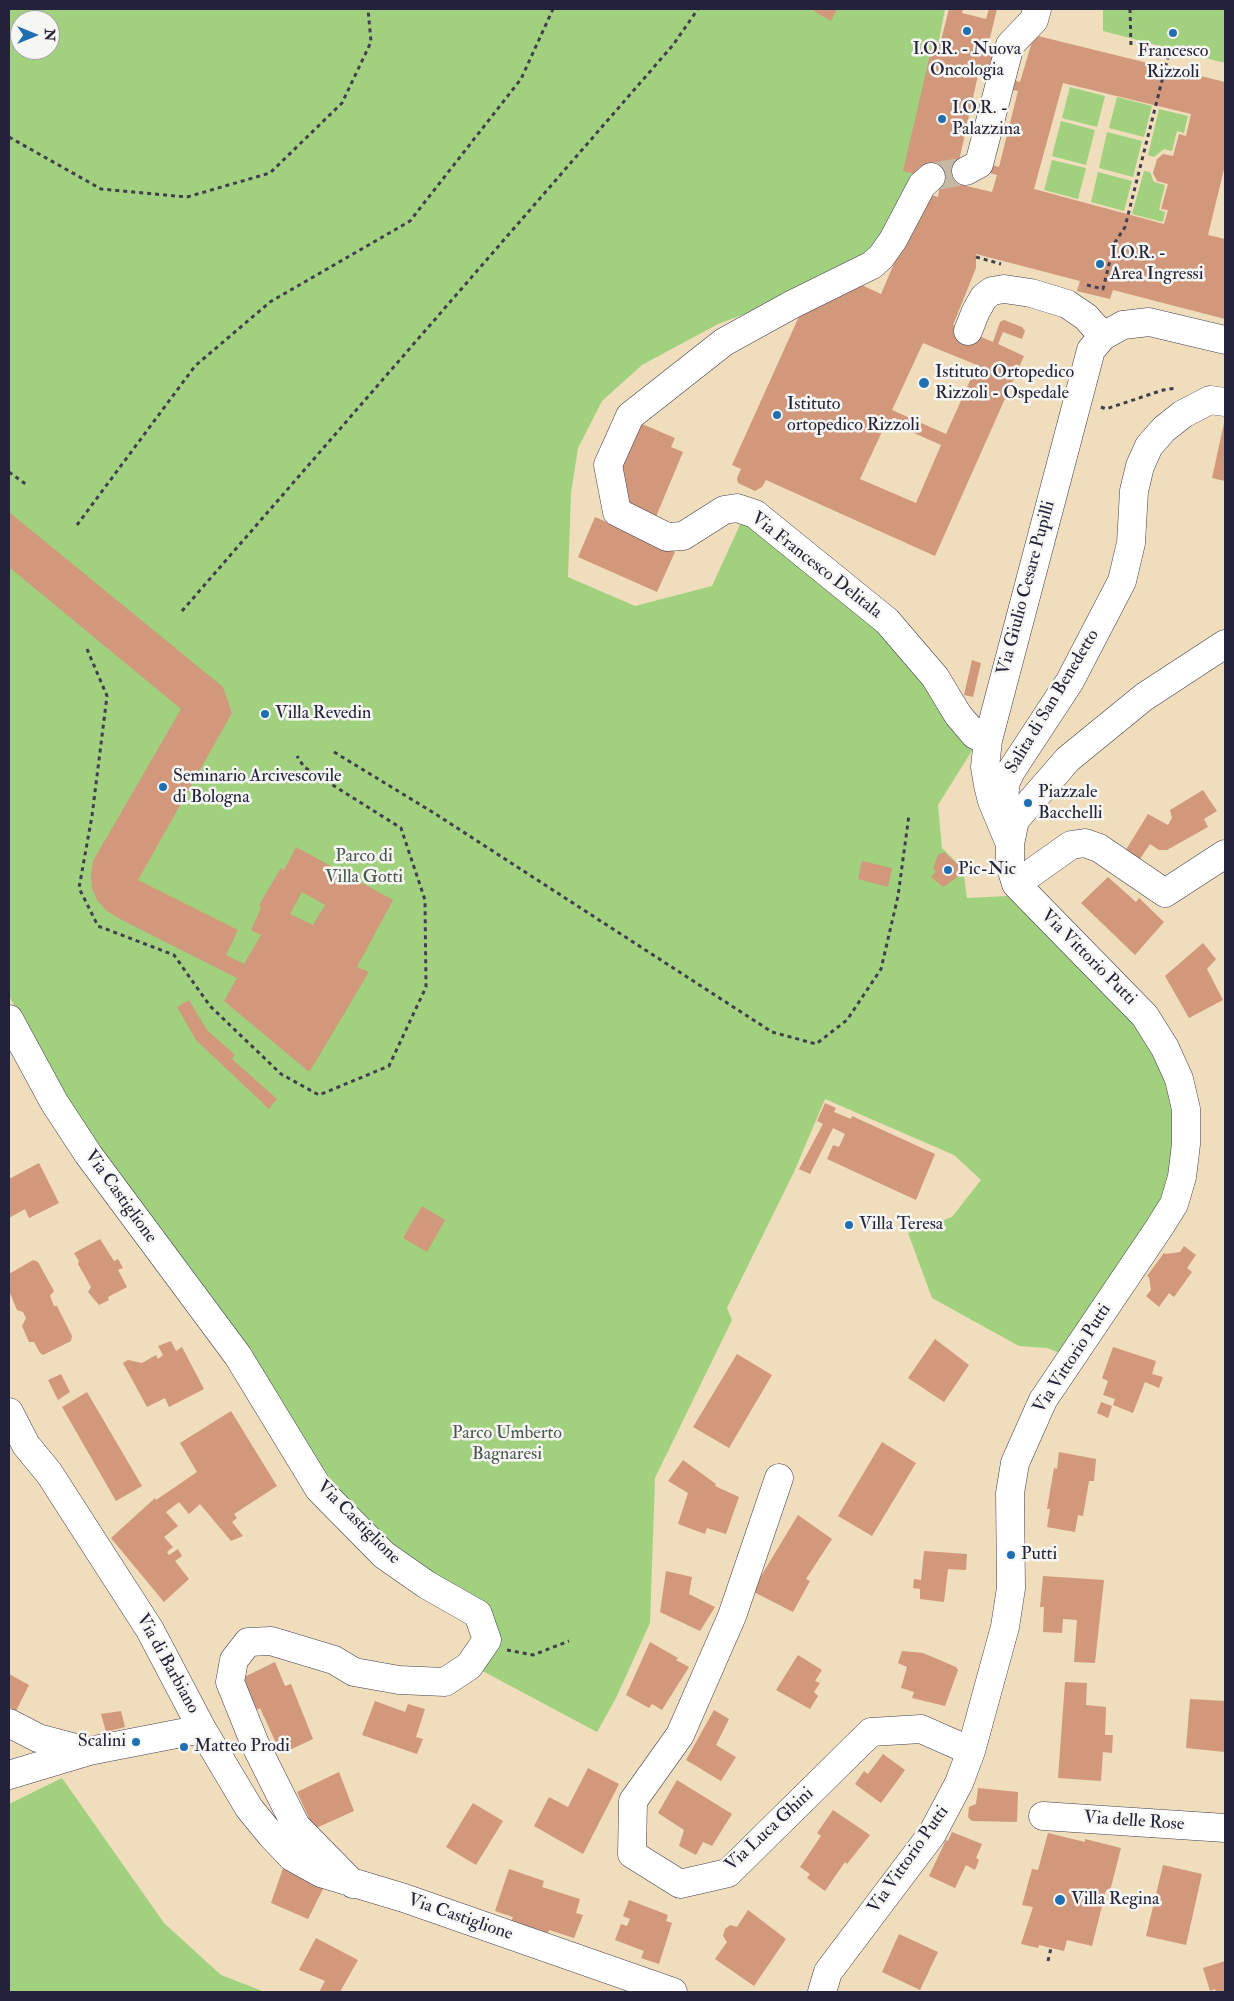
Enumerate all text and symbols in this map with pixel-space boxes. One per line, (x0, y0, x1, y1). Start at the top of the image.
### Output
north arrow (10, 10, 60, 60)
marker: I.O.R. - Nuova Oncologia (961, 25, 973, 37)
marker: Francesco Rizzoli (1167, 27, 1179, 39)
text: N (41, 29, 58, 41)
place label: I.O.R. - Nuova Oncologia (913, 39, 1021, 82)
place label: Francesco Rizzoli (1138, 41, 1208, 84)
place label: I.O.R. - Palazzina (952, 98, 1020, 140)
marker: I.O.R. - Palazzina (936, 113, 948, 125)
place label: I.O.R. - Area Ingressi (1110, 243, 1204, 286)
marker: I.O.R. - Area Ingressi (1094, 258, 1106, 270)
place label: Istituto Ortopedico Rizzoli - Ospedale (935, 362, 1074, 404)
marker: Istituto Ortopedico Rizzoli - Ospedale (917, 376, 931, 390)
place label: Istituto ortopedico Rizzoli (787, 394, 920, 436)
marker: Istituto ortopedico Rizzoli (771, 409, 783, 421)
street label: Via Giulio Cesare Pupilli (993, 499, 1061, 677)
street label: Via Francesco Delitala (746, 508, 886, 624)
street label: Salita di San Benedetto (1001, 626, 1105, 778)
place label: Villa Revedin (275, 703, 371, 725)
marker: Villa Revedin (259, 708, 271, 720)
place label: Seminario Arcivescovile di Bologna (173, 766, 342, 809)
marker: Seminario Arcivescovile di Bologna (157, 781, 169, 793)
place label: Piazzale Bacchelli (1038, 782, 1103, 824)
marker: Piazzale Bacchelli (1022, 797, 1034, 809)
park label: Parco di Villa Gotti (325, 846, 403, 889)
place label: Pic-Nic (958, 859, 1016, 881)
marker: Pic-Nic (942, 864, 954, 876)
street label: Via Vittorio Putti (1036, 906, 1140, 1010)
street label: Via Castiglione (79, 1146, 161, 1248)
place label: Villa Teresa (859, 1214, 943, 1236)
marker: Villa Teresa (843, 1219, 855, 1231)
street label: Via Vittorio Putti (1030, 1300, 1116, 1418)
park label: Parco Umberto Bagnaresi (452, 1423, 562, 1466)
street label: Via Castiglione (312, 1477, 404, 1569)
place label: Putti (1021, 1544, 1057, 1566)
marker: Putti (1005, 1549, 1017, 1561)
street label: Via di Barbiano (131, 1610, 203, 1718)
place label: Scalini (78, 1731, 126, 1753)
marker: Scalini (130, 1736, 142, 1748)
place label: Matteo Prodi (194, 1736, 290, 1758)
marker: Matteo Prodi (178, 1741, 190, 1753)
street label: Via Luca Ghini (721, 1784, 819, 1876)
street label: Via Vittorio Putti (864, 1802, 954, 1918)
street label: Via delle Rose (1083, 1808, 1185, 1836)
place label: Villa Regina (1071, 1889, 1159, 1911)
street label: Via Castiglione (405, 1890, 515, 1946)
marker: Villa Regina (1053, 1893, 1067, 1907)

